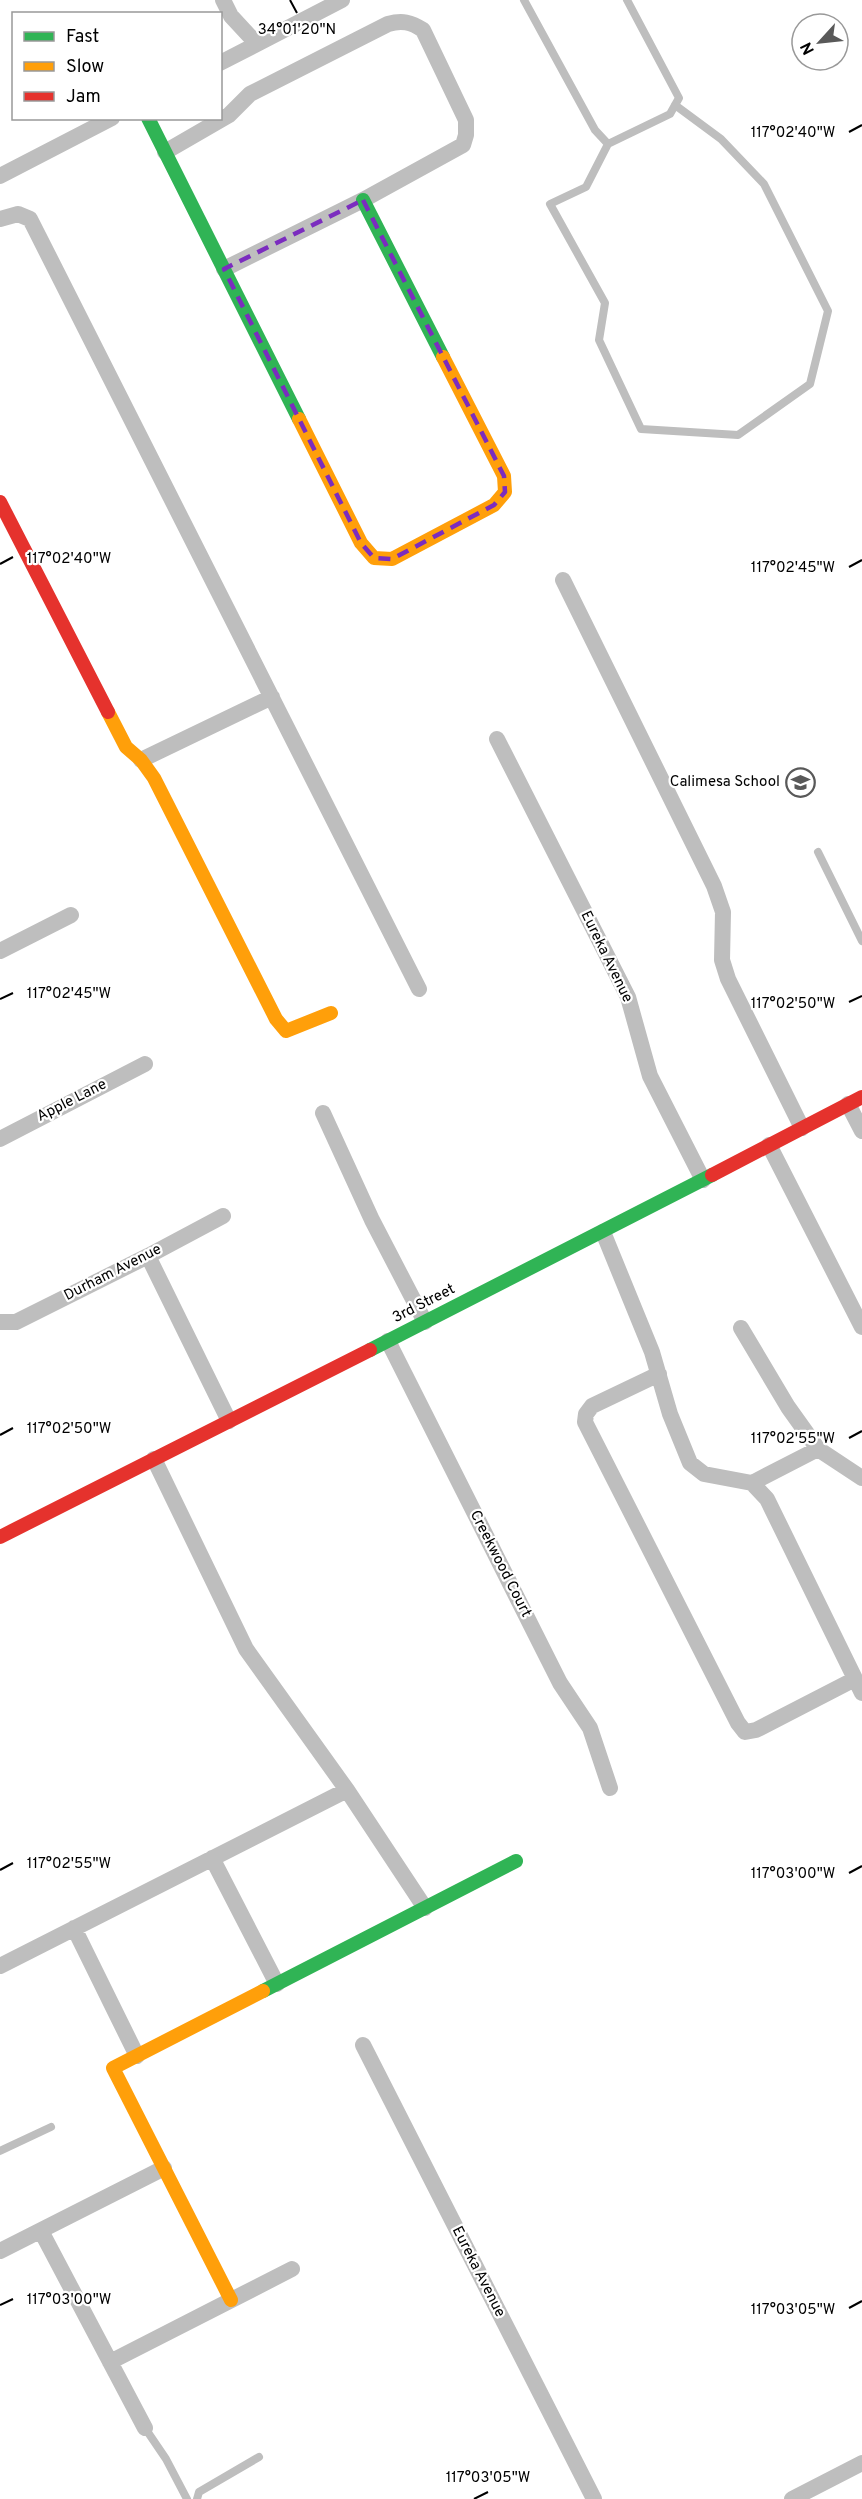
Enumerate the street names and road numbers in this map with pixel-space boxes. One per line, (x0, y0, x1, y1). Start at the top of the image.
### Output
street label: Eureka Avenue (576, 908, 636, 1006)
street label: Apple Lane (34, 1075, 110, 1127)
street label: Durham Avenue (61, 1240, 165, 1306)
street label: 3rd Street (389, 1280, 459, 1328)
street label: Creekwood Court (465, 1507, 535, 1621)
street label: Eureka Avenue (447, 2223, 509, 2321)

